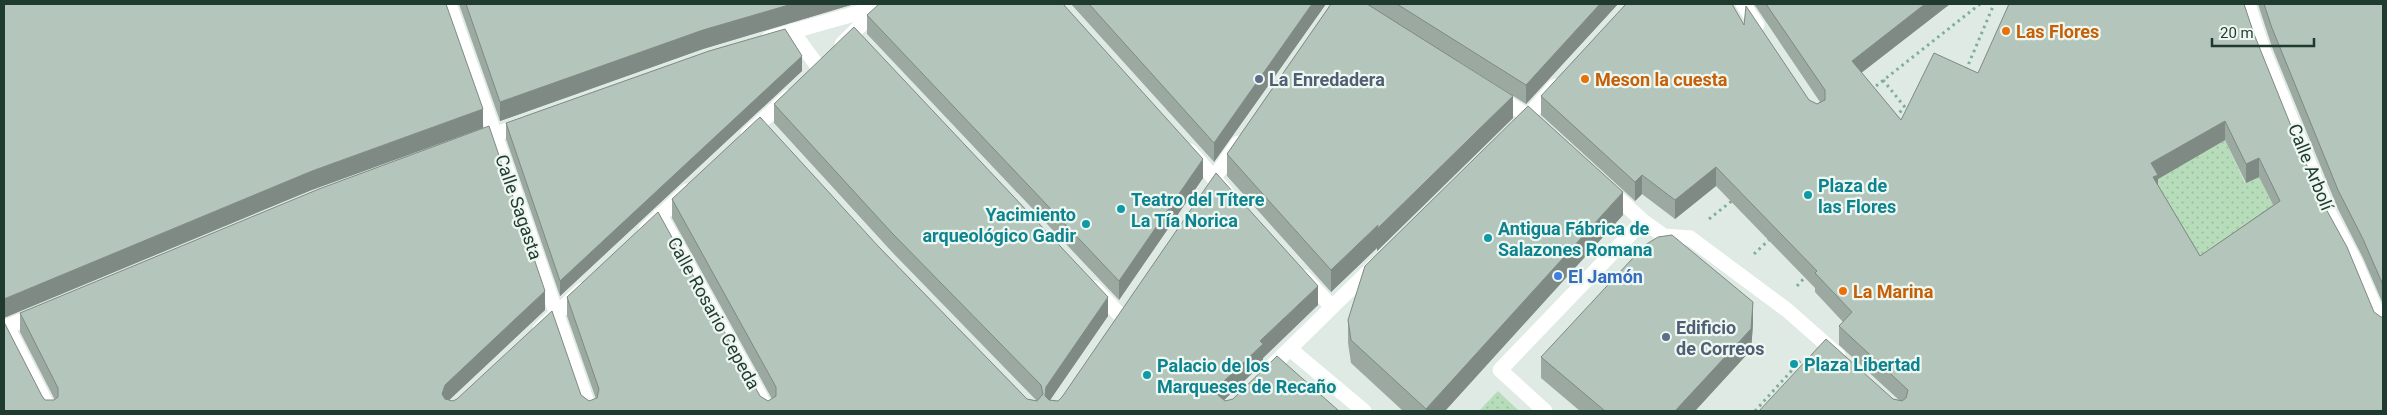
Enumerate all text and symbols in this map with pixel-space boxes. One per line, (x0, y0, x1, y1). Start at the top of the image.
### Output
scale bar (2212, 15, 2314, 47)
place label: Las Flores (2016, 21, 2099, 42)
text: 20 m (2220, 24, 2254, 42)
marker: Las Flores (2000, 25, 2012, 37)
place label: La Enredadera (1269, 69, 1385, 90)
place label: Meson la cuesta (1595, 69, 1728, 90)
marker: La Enredadera (1253, 73, 1265, 85)
marker: Meson la cuesta (1579, 73, 1591, 85)
street label: Calle Arbolí (2284, 121, 2338, 214)
street label: Calle Sagasta (491, 152, 547, 262)
place label: Plaza de las Flores (1818, 175, 1896, 217)
place label: Teatro del Títere La Tía Norica (1131, 189, 1265, 231)
marker: Plaza de las Flores (1802, 189, 1814, 201)
marker: Teatro del Títere La Tía Norica (1115, 203, 1127, 215)
place label: Yacimiento arqueológico Gadir (922, 204, 1076, 246)
marker: Yacimiento arqueológico Gadir (1080, 218, 1092, 230)
place label: Antigua Fábrica de Salazones Romana (1498, 218, 1653, 260)
marker: Antigua Fábrica de Salazones Romana (1482, 232, 1494, 244)
street label: Calle Rosario Cepeda (663, 233, 765, 393)
place label: El Jamón (1568, 266, 1643, 287)
marker: El Jamón (1552, 270, 1564, 282)
place label: La Marina (1853, 281, 1934, 302)
marker: La Marina (1837, 285, 1849, 297)
place label: Edificio de Correos (1676, 317, 1764, 359)
marker: Edificio de Correos (1660, 331, 1672, 343)
place label: Plaza Libertad (1804, 354, 1921, 375)
place label: Palacio de los Marqueses de Recaño (1157, 355, 1336, 397)
marker: Plaza Libertad (1788, 358, 1800, 370)
marker: Palacio de los Marqueses de Recaño (1141, 369, 1153, 381)

